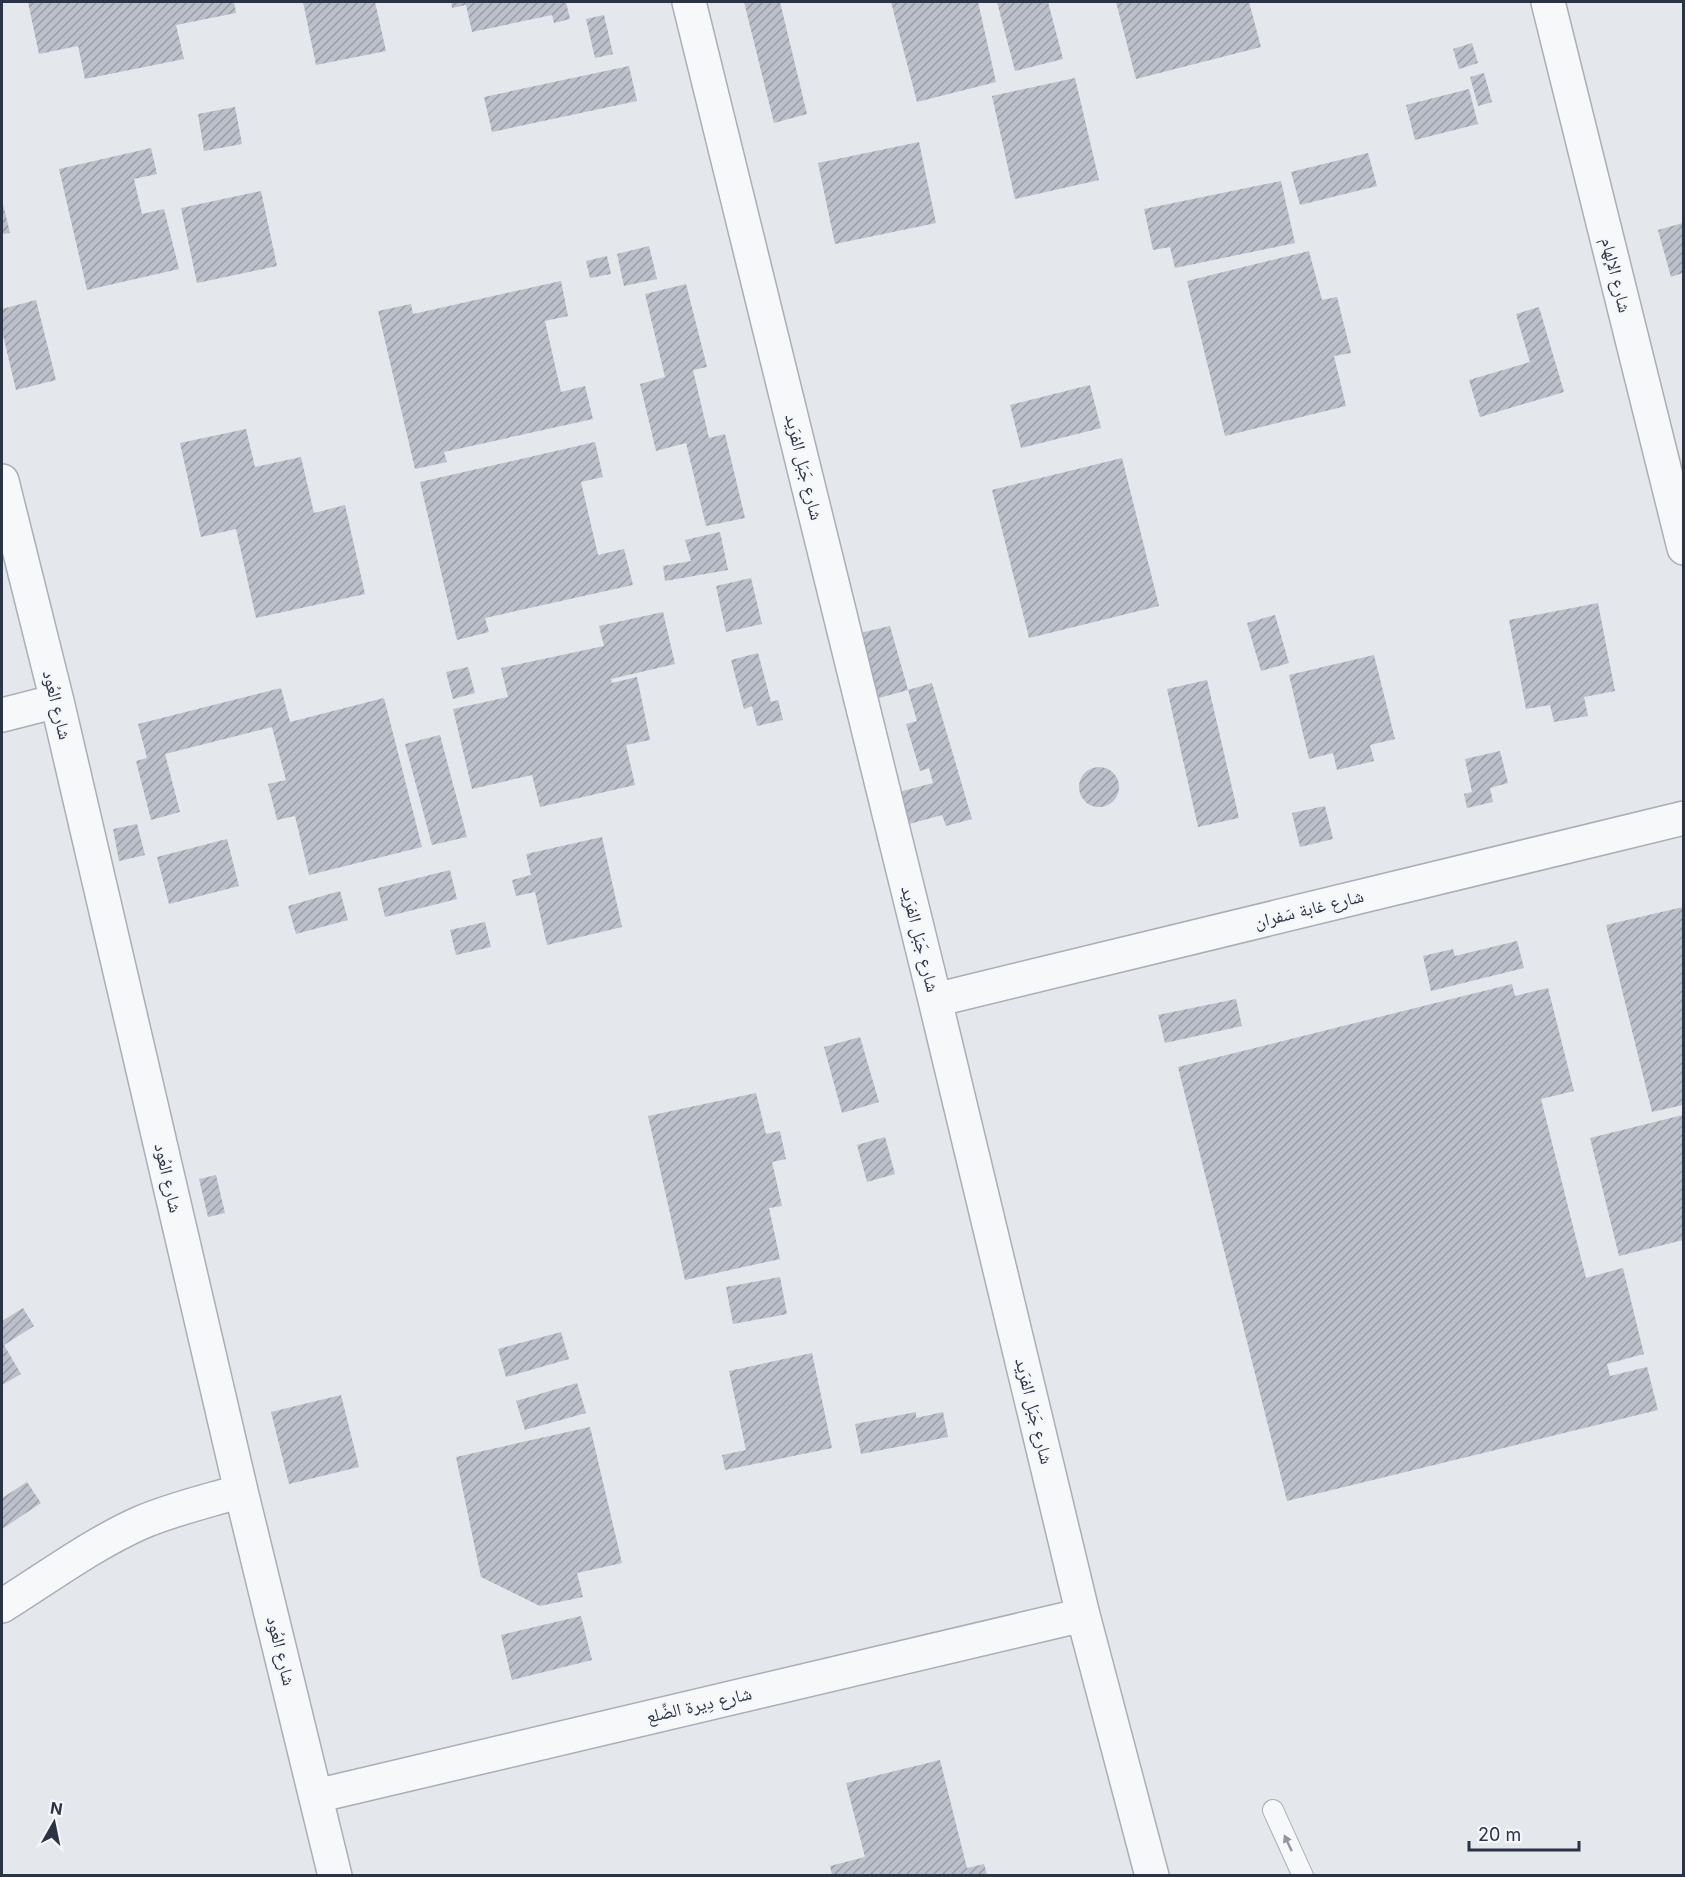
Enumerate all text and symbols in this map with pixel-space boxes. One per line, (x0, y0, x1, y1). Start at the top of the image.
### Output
street label: شارع الإلهام (1595, 235, 1636, 315)
street label: شارع جَبَل الفرَيد (780, 412, 828, 522)
street label: شارع العُود (38, 668, 76, 742)
street label: شارع جَبَل الفرَيد (896, 884, 944, 994)
street label: شارع غابة سَفران (1252, 885, 1366, 933)
street label: شارع العُود (149, 1141, 187, 1215)
street label: شارع جَبَل الفرَيد (1010, 1356, 1058, 1466)
street label: شارع العُود (262, 1614, 300, 1688)
street label: شارع دِيرة الضِّلع (644, 1682, 754, 1729)
north arrow (24, 1793, 84, 1853)
text: N (49, 1797, 64, 1819)
scale bar (1469, 1814, 1578, 1852)
text: 20 m (1478, 1824, 1521, 1845)
one-way arrow (1284, 1834, 1293, 1851)

